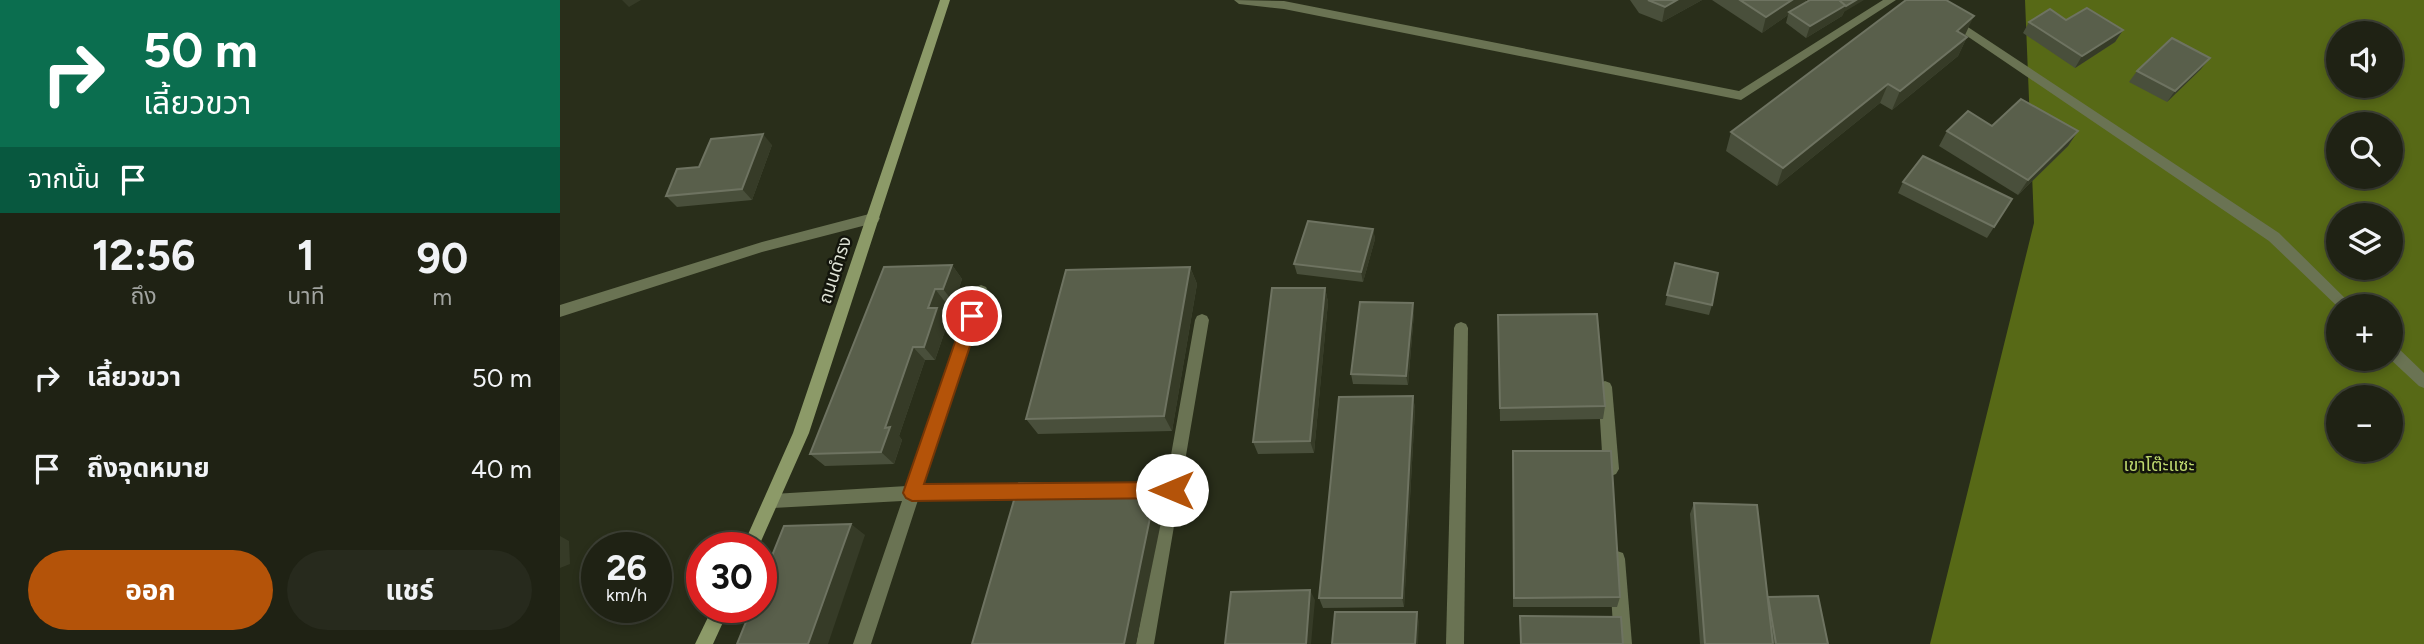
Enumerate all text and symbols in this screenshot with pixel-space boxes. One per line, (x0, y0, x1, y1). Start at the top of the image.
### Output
text: 50 m (143, 20, 258, 79)
map controls (2326, 21, 2403, 462)
button: sound (2326, 21, 2403, 98)
icon: right (28, 28, 119, 119)
text: เลี้ยวขวา (143, 84, 251, 122)
button: search (2326, 112, 2403, 189)
icon: arrive (114, 161, 152, 199)
text: จากนั้น (28, 163, 100, 195)
button: layers (2326, 203, 2403, 280)
text: 12:56 (92, 230, 195, 281)
text: 1 (297, 230, 315, 281)
text: 90 (417, 233, 468, 284)
street label: ถนนดำรง (814, 233, 856, 307)
text: ถึง (131, 282, 157, 310)
text: นาที (287, 282, 325, 310)
text: m (433, 283, 452, 311)
pin (942, 286, 1002, 346)
button: + (2326, 294, 2403, 371)
icon: arrive (953, 297, 991, 335)
icon: right (28, 359, 66, 397)
text: เลี้ยวขวา (87, 361, 181, 393)
text: 50 m (472, 362, 532, 394)
button: − (2326, 385, 2403, 462)
icon: arrive (28, 450, 66, 488)
text: ถึงจุดหมาย (87, 452, 210, 484)
text: 40 m (471, 453, 532, 485)
position arrow (1135, 453, 1209, 527)
park label: เขาโต๊ะแซะ (2123, 454, 2195, 476)
speed limit sign: 30 (686, 532, 777, 623)
text: 26 (606, 547, 647, 589)
button: ออก (28, 550, 273, 630)
button: แชร์ (287, 550, 532, 630)
text: km/h (606, 584, 647, 606)

